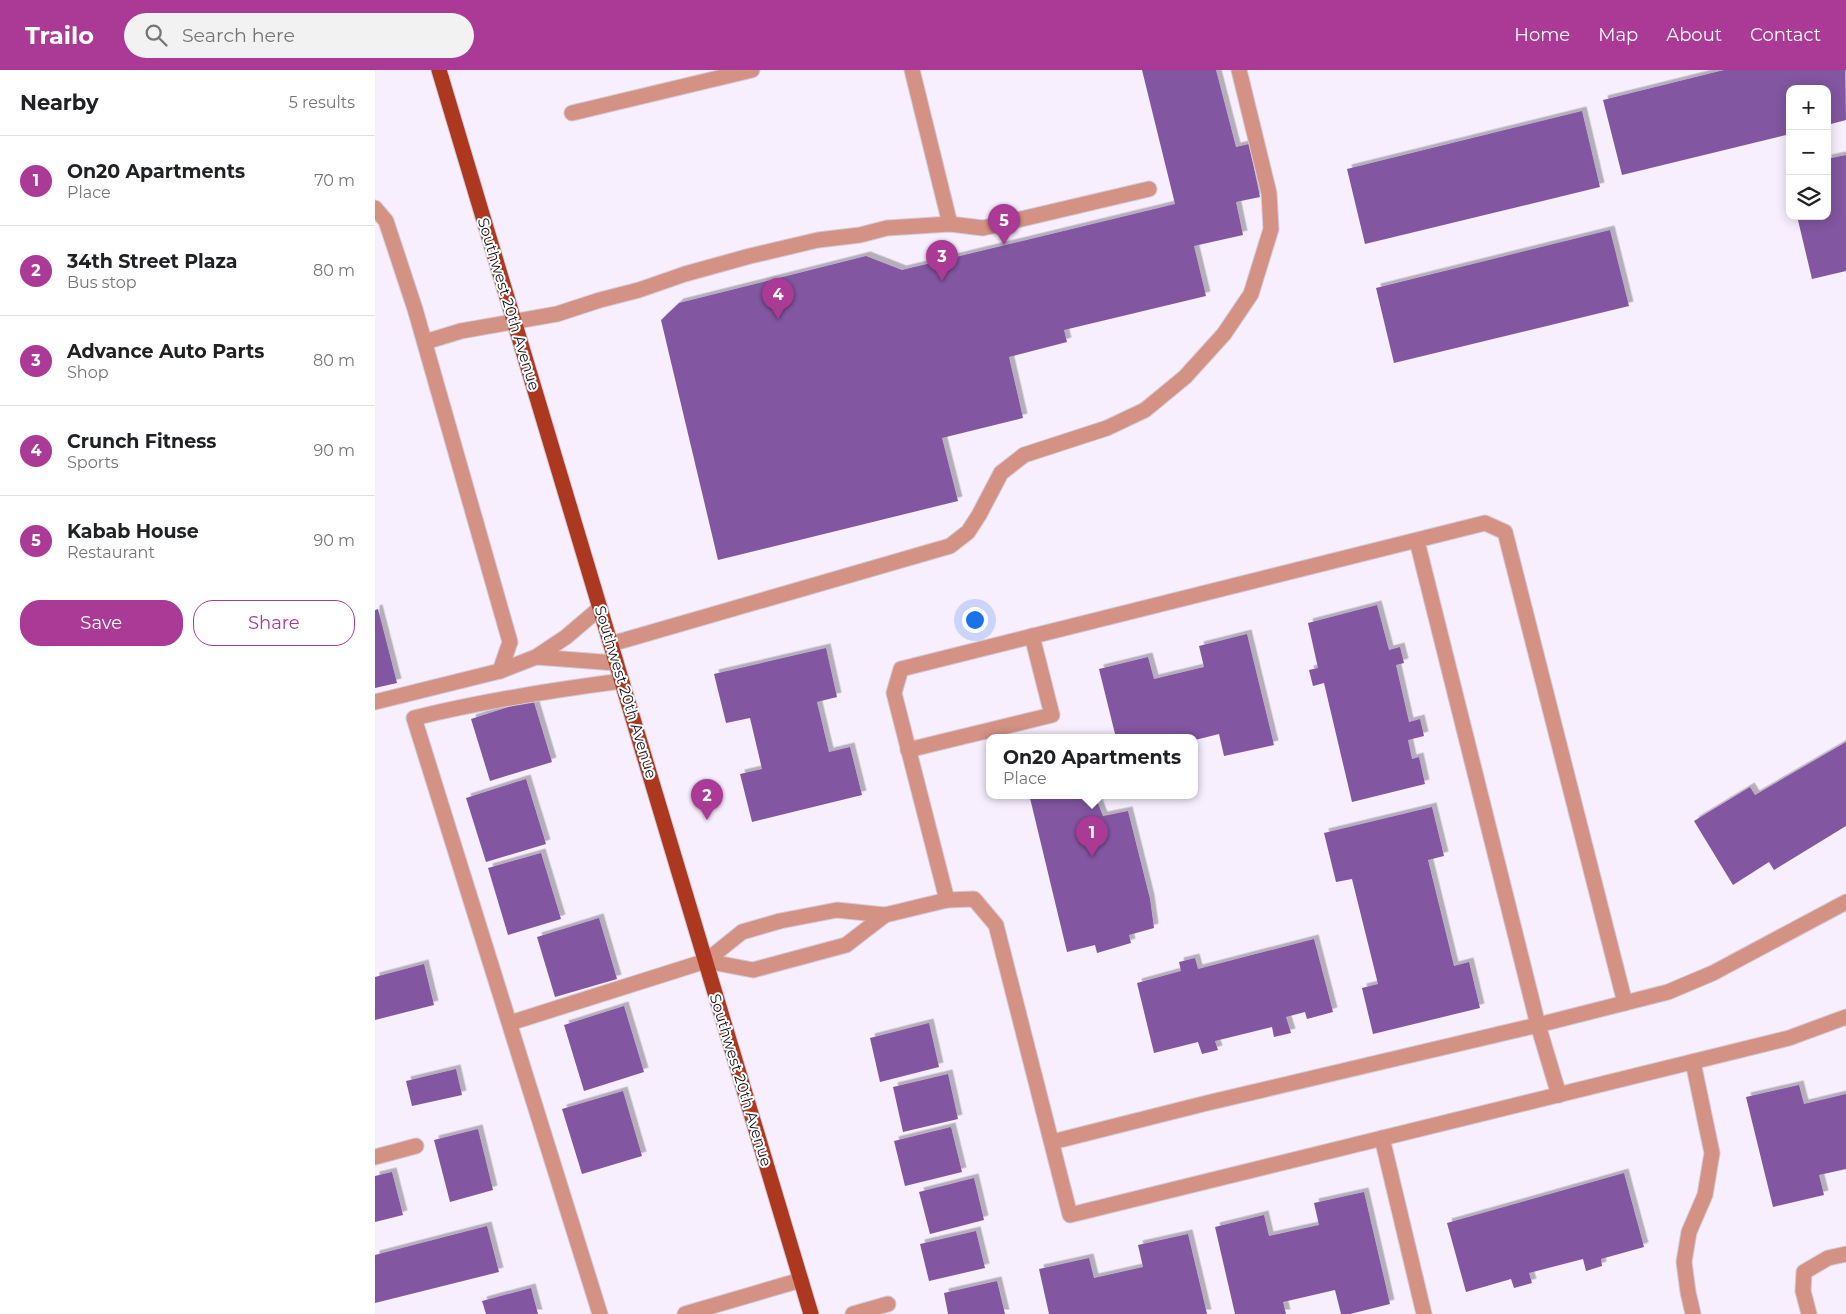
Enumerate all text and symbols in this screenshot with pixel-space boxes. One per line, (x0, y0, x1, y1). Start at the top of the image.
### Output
search box (124, 13, 474, 58)
text: Trailo (25, 21, 94, 50)
icon: search (142, 21, 170, 49)
text: Search here (182, 24, 295, 47)
text: Home (1514, 24, 1570, 46)
text: Map (1598, 24, 1638, 46)
text: About (1666, 24, 1722, 46)
text: Contact (1750, 24, 1821, 46)
map controls (1786, 85, 1831, 220)
button: + (1786, 85, 1831, 130)
text: Nearby (20, 90, 99, 115)
text: 5 results (289, 93, 355, 112)
button: − (1786, 130, 1831, 175)
text: On20 Apartments (67, 160, 245, 183)
text: 1 (33, 171, 39, 190)
text: 70 m (314, 171, 355, 190)
button: layers (1786, 175, 1831, 220)
text: Place (67, 183, 111, 202)
pin: 5 (988, 204, 1020, 245)
street label: Southwest 20th Avenue (474, 215, 544, 393)
pin: 3 (926, 240, 958, 281)
text: 34th Street Plaza (67, 250, 238, 273)
text: 2 (31, 261, 41, 280)
text: 80 m (313, 261, 355, 280)
text: Bus stop (67, 273, 137, 292)
pin: 4 (762, 278, 794, 319)
text: Advance Auto Parts (67, 340, 264, 363)
text: 3 (31, 351, 41, 370)
text: 80 m (313, 351, 355, 370)
text: Shop (67, 363, 109, 382)
text: Crunch Fitness (67, 430, 216, 453)
text: 4 (30, 441, 42, 460)
text: 90 m (313, 441, 355, 460)
text: Sports (67, 453, 119, 472)
text: Kabab House (67, 520, 199, 543)
text: 5 (31, 531, 41, 550)
text: 90 m (313, 531, 355, 550)
text: Restaurant (67, 543, 155, 562)
button: Save (20, 600, 183, 646)
button: Share (193, 600, 355, 646)
street label: Southwest 20th Avenue (591, 603, 661, 781)
your location (962, 607, 988, 633)
popup (986, 734, 1198, 799)
text: On20 Apartments (1003, 746, 1181, 769)
text: Place (1003, 769, 1047, 788)
pin: 2 (691, 779, 723, 820)
pin: 1 (1076, 816, 1108, 857)
street label: Southwest 20th Avenue (706, 991, 776, 1169)

